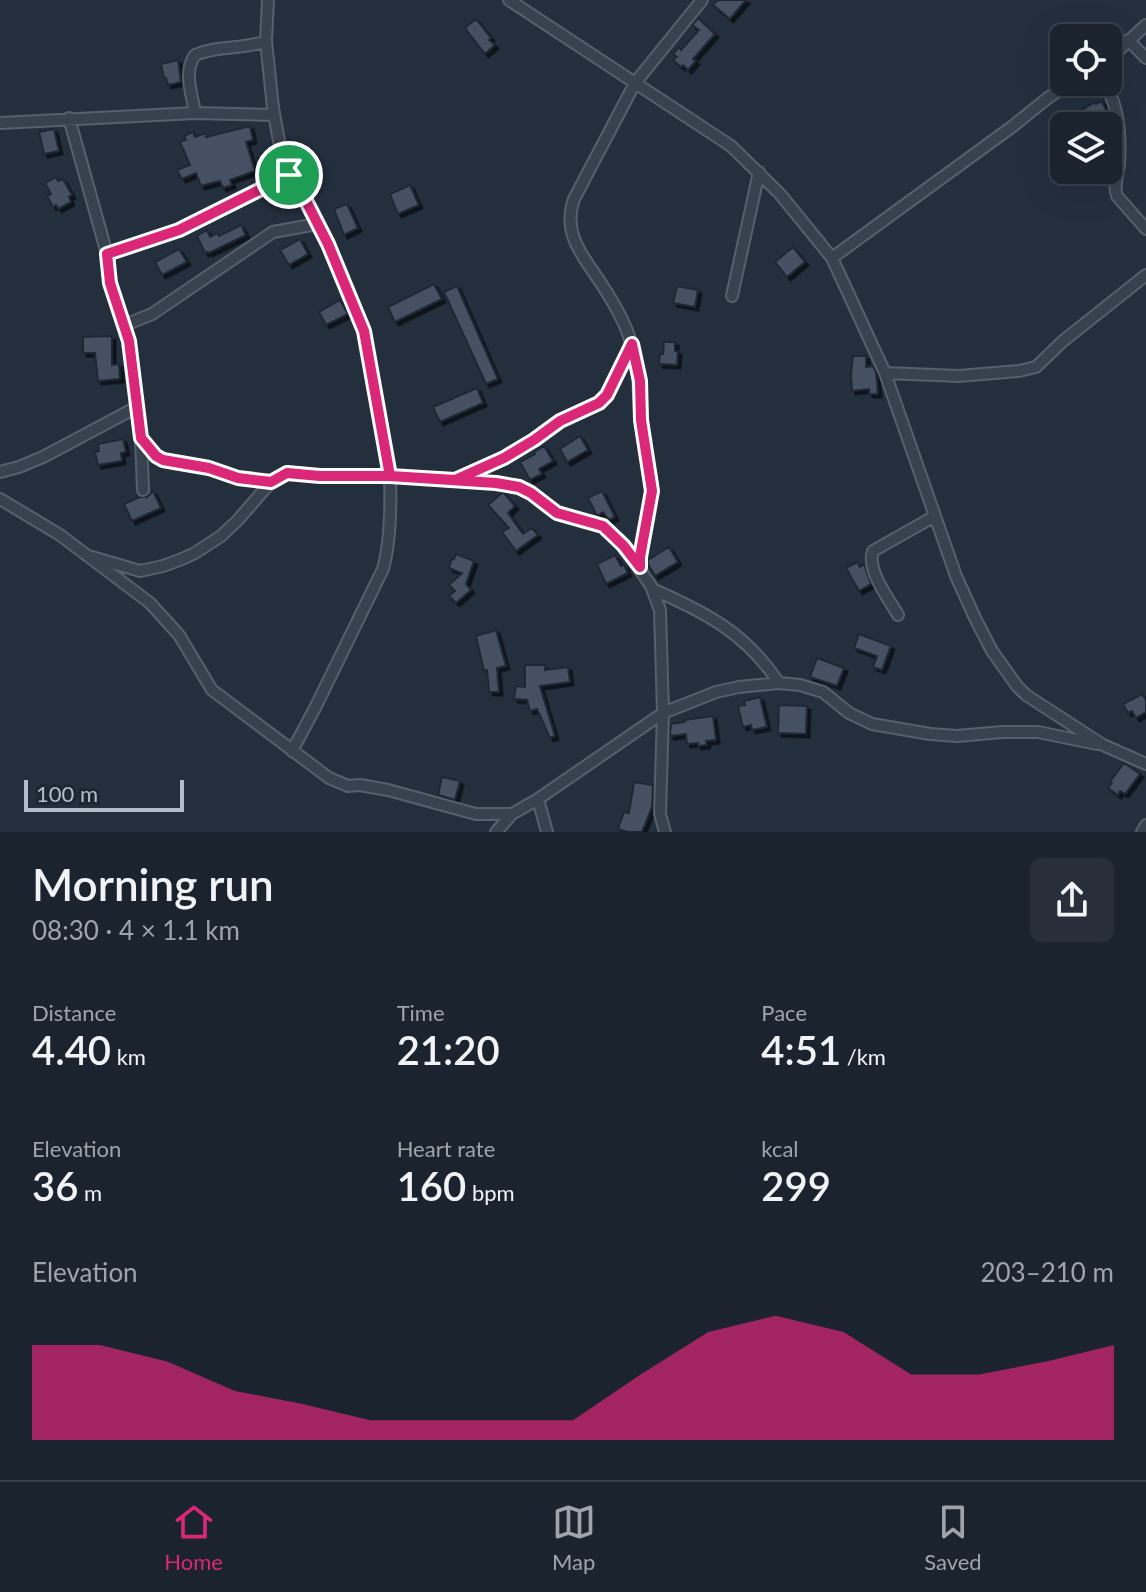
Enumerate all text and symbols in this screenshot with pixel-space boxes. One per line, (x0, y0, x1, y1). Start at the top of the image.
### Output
map controls (1050, 24, 1122, 184)
button: locate (1050, 24, 1122, 96)
button: layers (1050, 112, 1122, 184)
pin (255, 141, 323, 209)
icon: arrive (267, 153, 311, 197)
scale bar (24, 776, 184, 812)
text: 100 m (36, 780, 98, 807)
text: Morning run (32, 858, 274, 910)
button: share (1030, 858, 1114, 942)
text: 08:30 · 4 × 1.1 km (32, 914, 240, 946)
text: Distance (32, 999, 116, 1026)
text: Time (397, 999, 445, 1026)
text: Pace (761, 999, 807, 1026)
text: 4.40 (32, 1026, 111, 1074)
text: 21:20 (397, 1026, 500, 1074)
text: 4:51 (761, 1026, 841, 1074)
text: km (111, 1043, 146, 1070)
text: /km (841, 1043, 886, 1070)
text: Elevation (32, 1135, 121, 1162)
text: Heart rate (397, 1135, 495, 1162)
text: kcal (761, 1135, 799, 1162)
text: 36 (32, 1162, 78, 1210)
text: 160 (397, 1162, 466, 1210)
text: 299 (761, 1162, 831, 1210)
text: m (78, 1179, 102, 1206)
text: bpm (466, 1179, 515, 1206)
text: Elevation (32, 1256, 138, 1288)
text: 203–210 m (980, 1256, 1114, 1288)
tab: Home (164, 1500, 223, 1575)
tab: Map (552, 1500, 596, 1575)
tab: Saved (924, 1500, 982, 1575)

